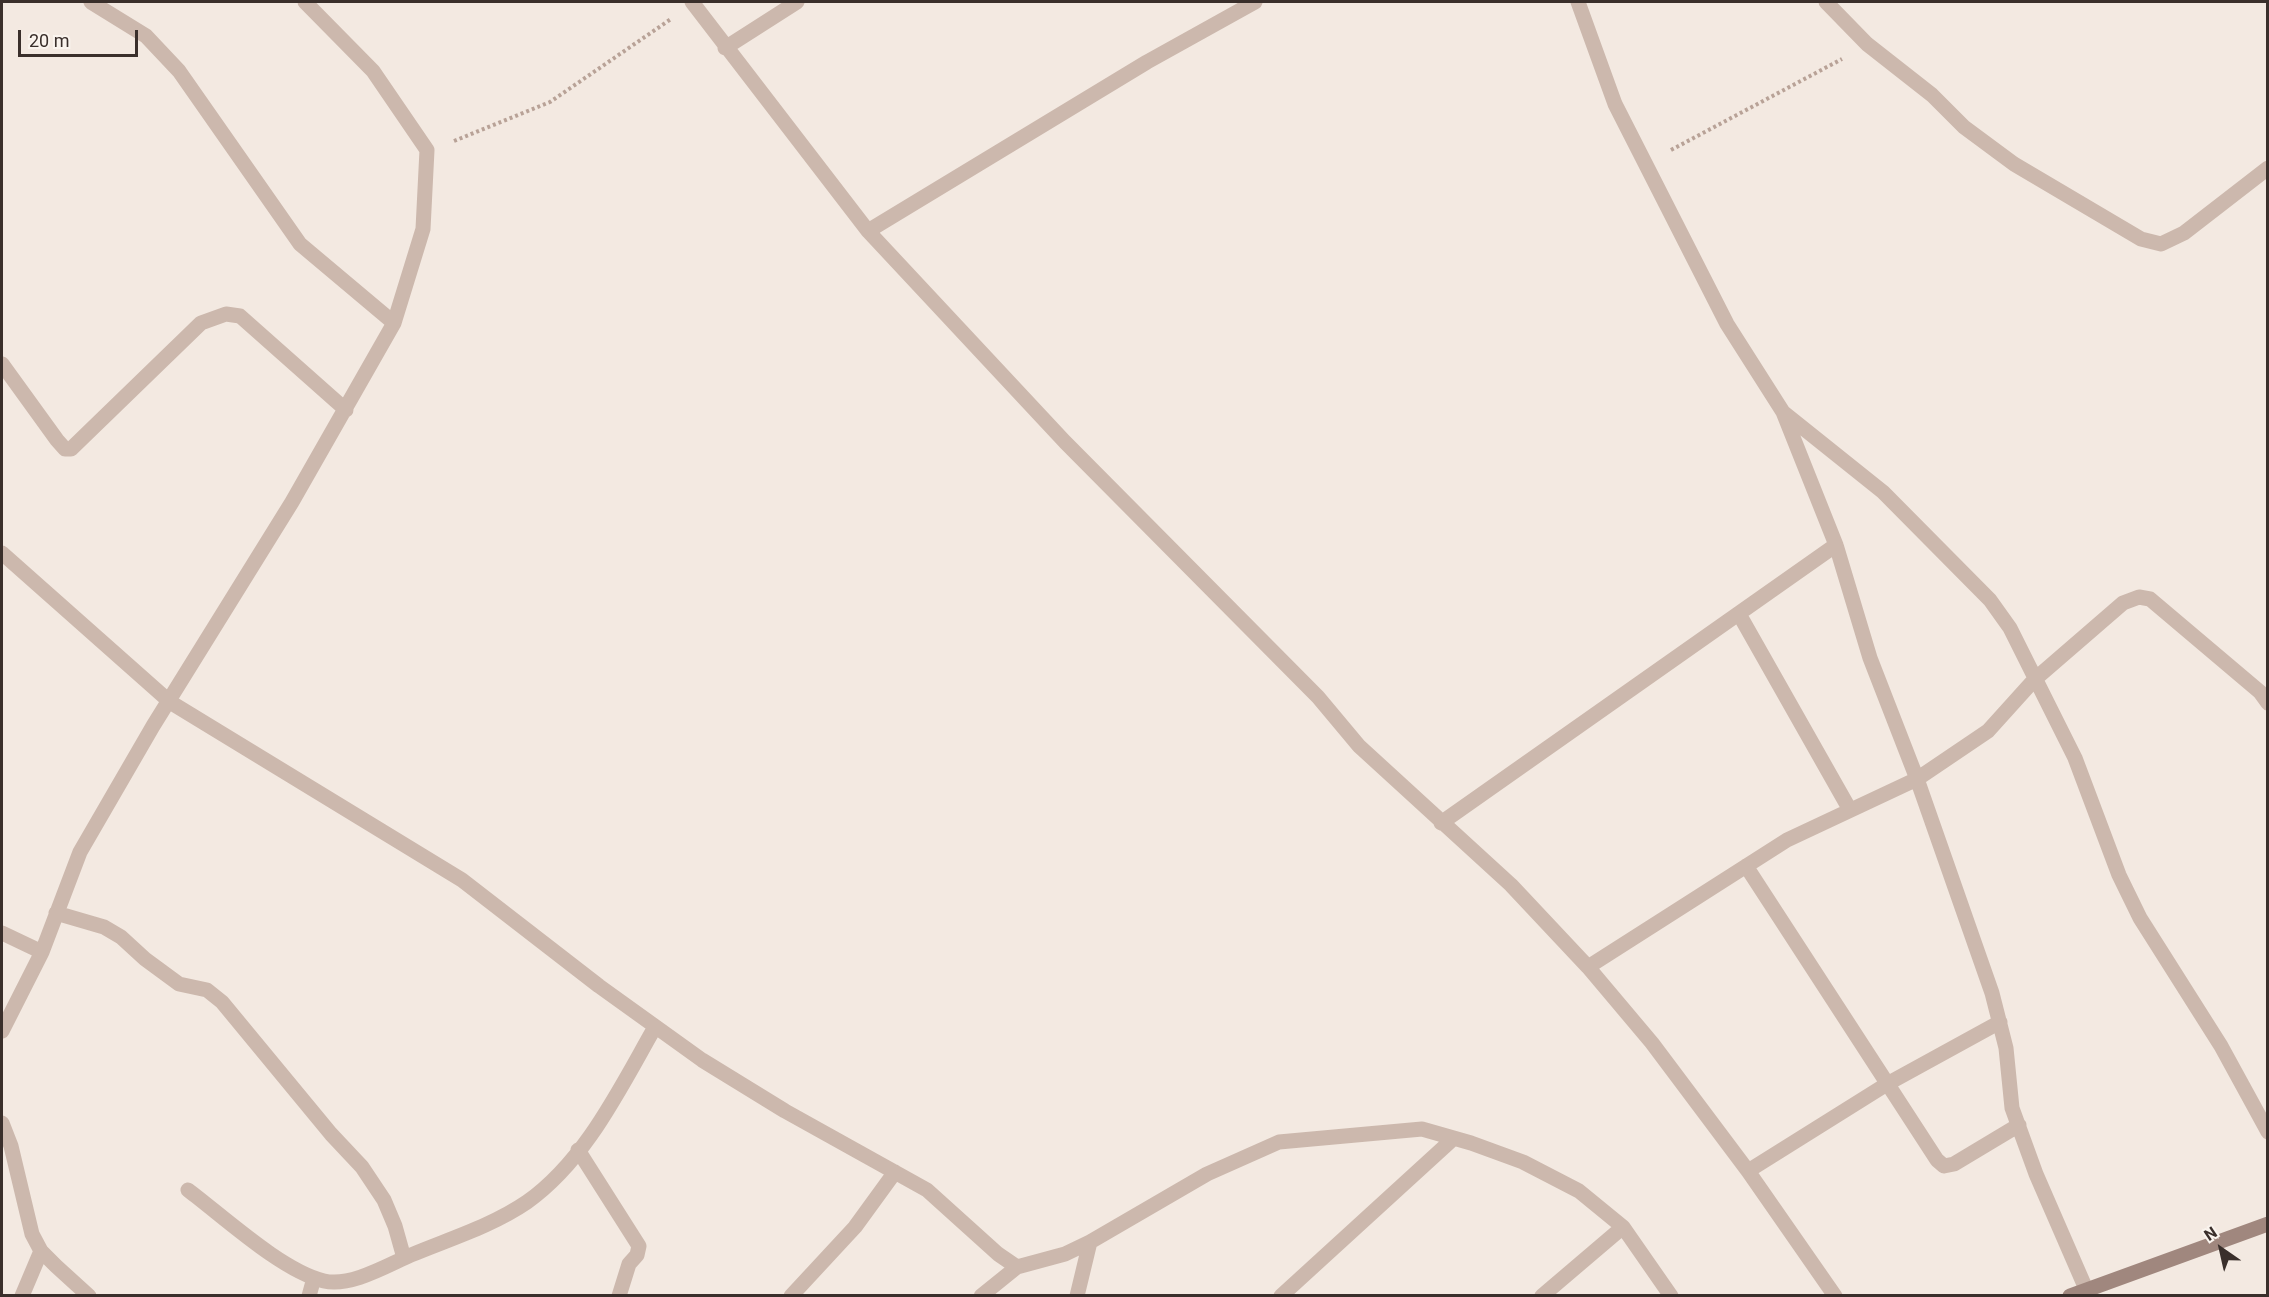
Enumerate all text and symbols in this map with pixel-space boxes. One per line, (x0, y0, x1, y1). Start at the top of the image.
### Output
scale bar (21, 18, 141, 56)
text: 20 m (29, 30, 69, 51)
north arrow (2191, 1219, 2251, 1279)
text: N (2201, 1223, 2221, 1245)

